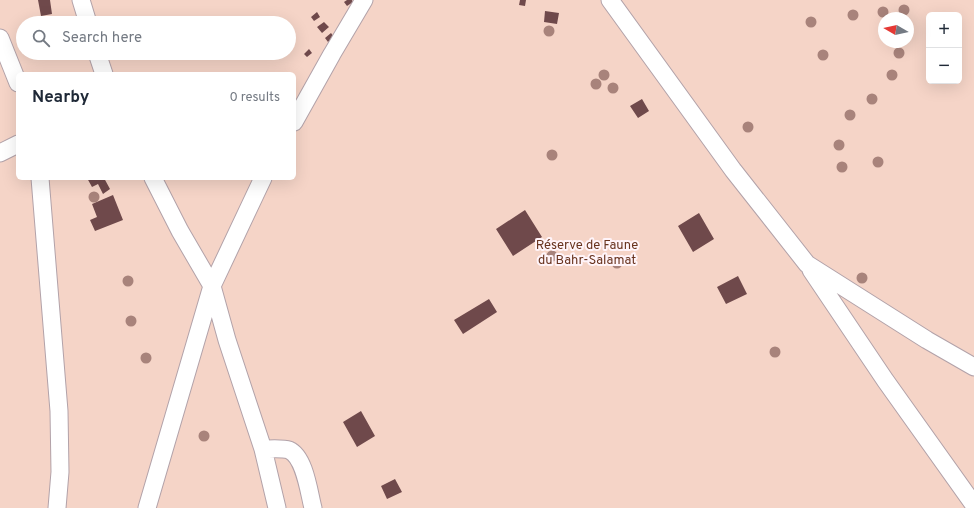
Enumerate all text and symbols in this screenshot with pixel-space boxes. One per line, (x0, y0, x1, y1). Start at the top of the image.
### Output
north arrow (878, 12, 914, 48)
map controls (926, 12, 962, 84)
button: + (926, 12, 962, 48)
search box (16, 16, 296, 60)
icon: search (30, 27, 52, 49)
text: Search here (62, 29, 142, 48)
button: − (926, 48, 962, 84)
text: Nearby (32, 87, 89, 109)
text: 0 results (229, 90, 280, 106)
park label: Réserve de Faune du Bahr-Salamat (536, 238, 638, 269)

